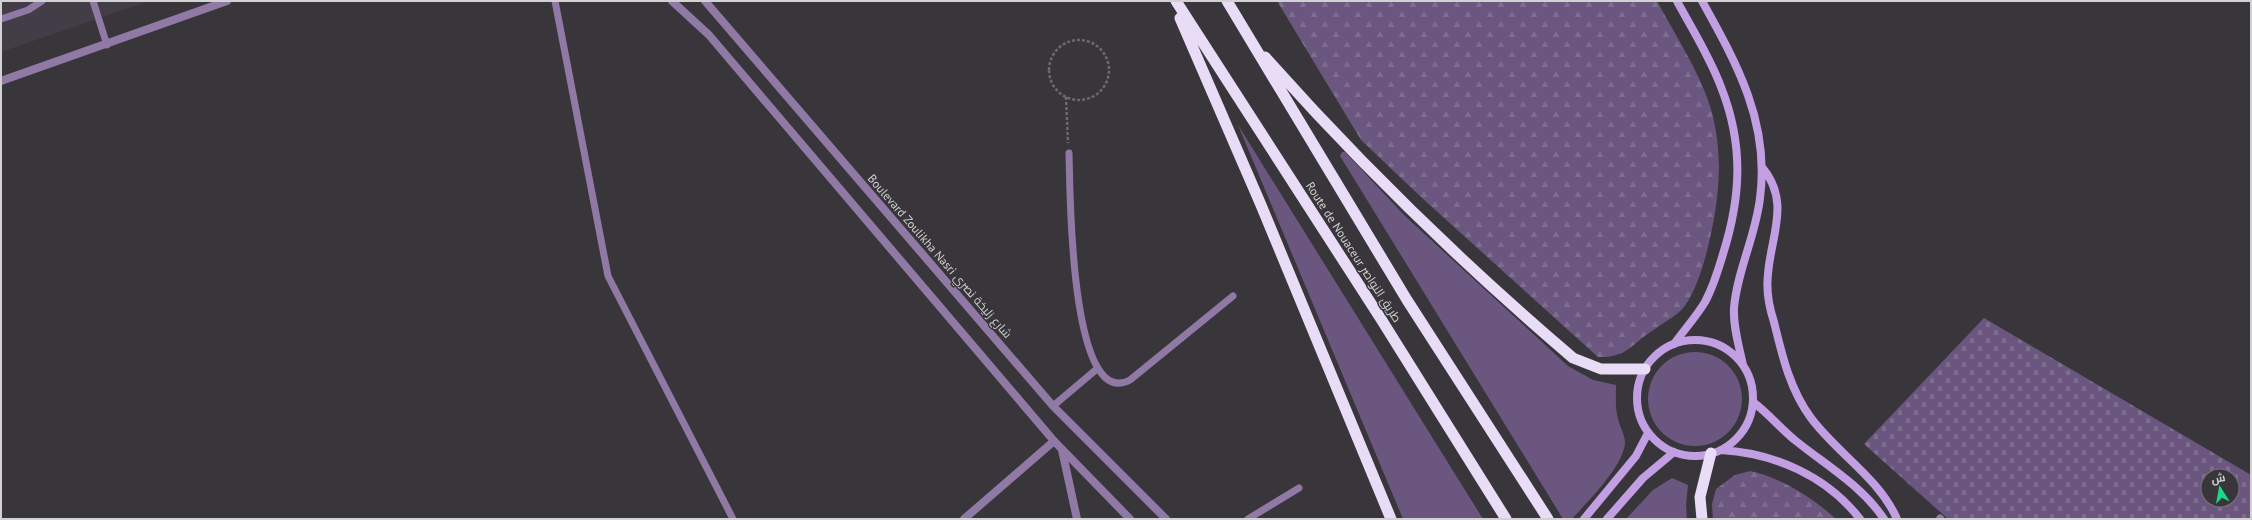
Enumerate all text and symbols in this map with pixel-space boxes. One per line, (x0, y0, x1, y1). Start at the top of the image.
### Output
street label: Boulevard Zoulikha Nasri شارع زليخة نصري (862, 171, 1015, 343)
street label: Route de Nouaceur طريق النواصر (1303, 179, 1405, 325)
north arrow (2200, 468, 2240, 508)
text: ش (2210, 470, 2226, 486)

